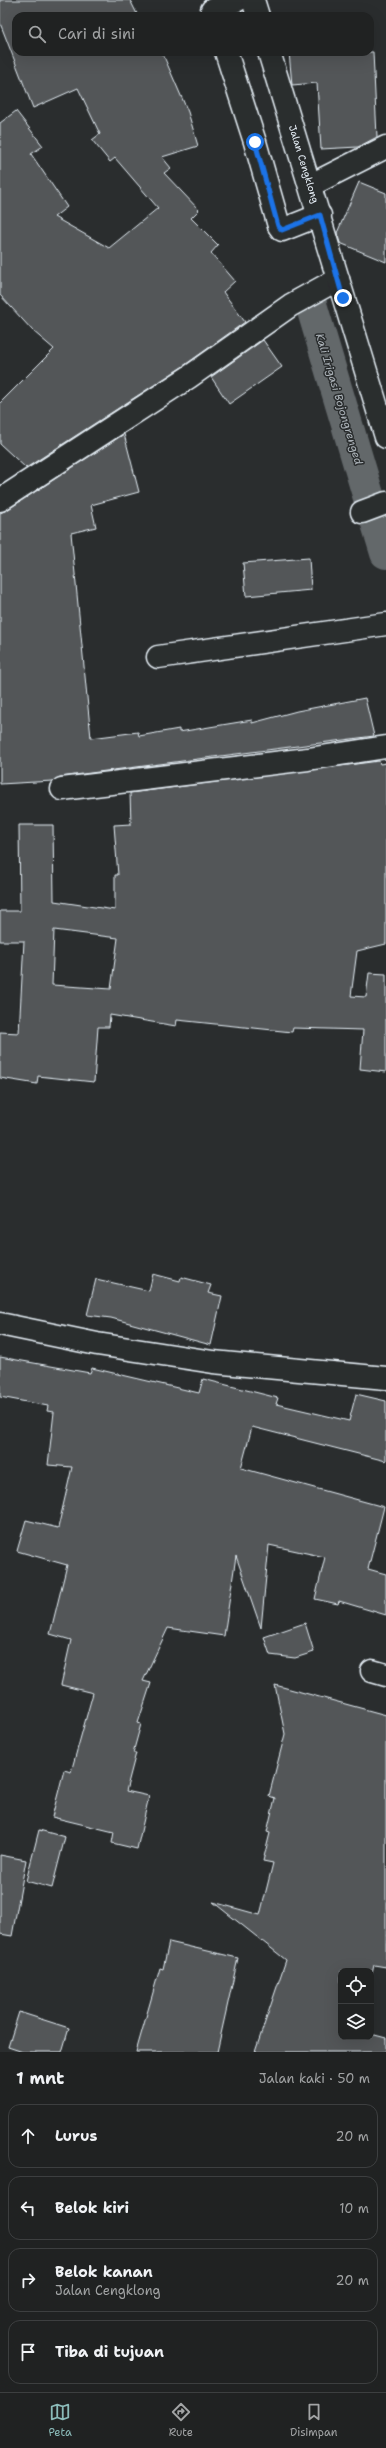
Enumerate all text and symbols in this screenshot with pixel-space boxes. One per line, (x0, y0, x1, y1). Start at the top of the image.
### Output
search box (12, 12, 374, 56)
icon: search (26, 23, 48, 45)
text: Cari di sini (58, 24, 135, 44)
street label: Jalan Cengklong (286, 123, 322, 205)
route start (246, 133, 264, 151)
route end (334, 289, 352, 307)
water label: Kali Irigasi Bojongrenged (312, 331, 366, 467)
map controls (338, 1968, 374, 2040)
button: locate (338, 1968, 374, 2004)
button: layers (338, 2004, 374, 2040)
text: 1 mnt (16, 2067, 64, 2089)
text: Jalan kaki · 50 m (259, 2070, 370, 2087)
icon: ahead (17, 2125, 39, 2147)
text: Lurus (55, 2126, 97, 2146)
text: 20 m (336, 2128, 369, 2145)
icon: left (17, 2197, 39, 2219)
text: Belok kiri (55, 2198, 129, 2218)
text: 10 m (339, 2200, 369, 2217)
text: Belok kanan (55, 2262, 153, 2282)
icon: right (17, 2269, 39, 2291)
text: 20 m (336, 2272, 369, 2289)
text: Jalan Cengklong (55, 2282, 160, 2299)
icon: arrive (17, 2341, 39, 2363)
text: Tiba di tujuan (55, 2342, 164, 2362)
tab: Peta (48, 2401, 72, 2440)
tab: Rute (169, 2401, 193, 2440)
tab: Disimpan (290, 2401, 338, 2440)

